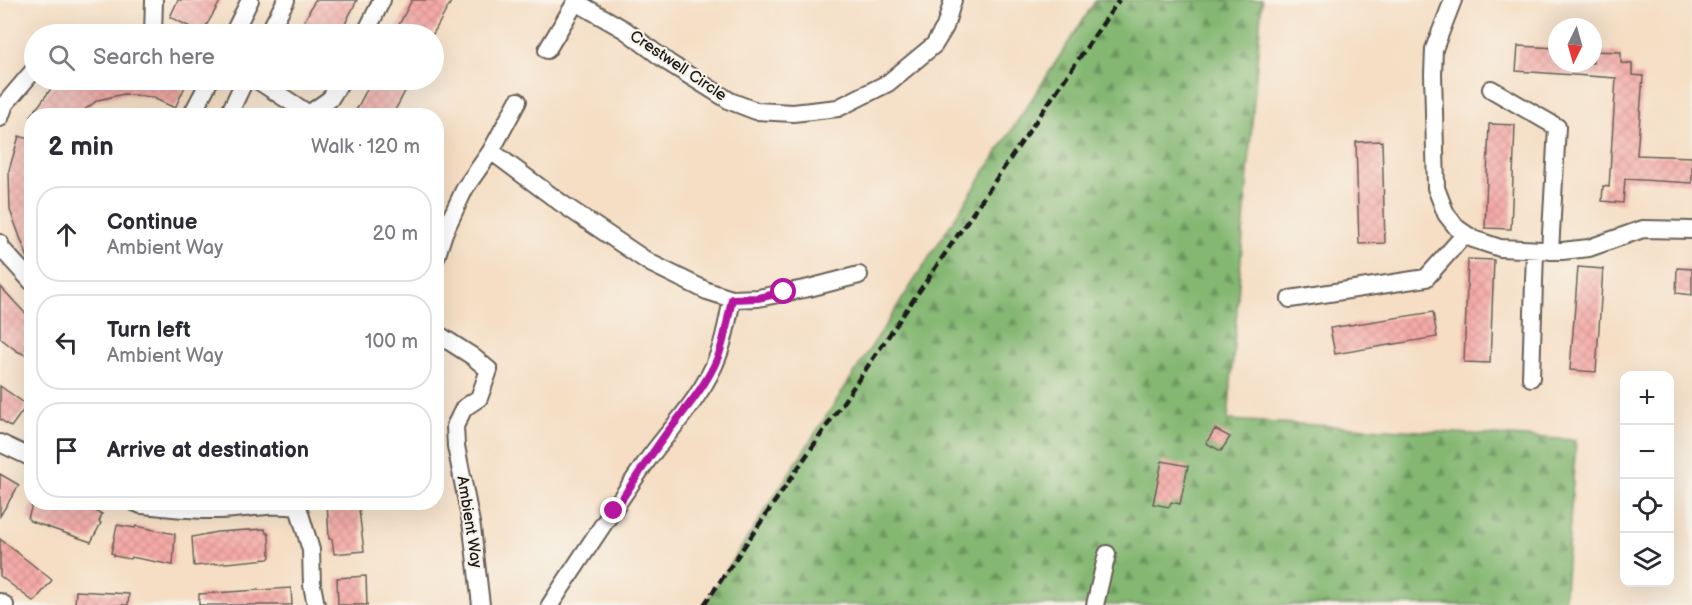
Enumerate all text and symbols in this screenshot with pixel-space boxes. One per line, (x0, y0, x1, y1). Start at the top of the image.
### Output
north arrow (1548, 18, 1602, 72)
search box (24, 24, 444, 90)
street label: Crestwell Circle (626, 27, 730, 106)
icon: search (45, 41, 78, 74)
text: Search here (93, 44, 215, 71)
text: 2 min (48, 132, 114, 163)
text: Walk · 120 m (311, 135, 420, 159)
text: Continue (107, 209, 197, 236)
icon: ahead (50, 218, 83, 251)
text: 20 m (373, 222, 418, 246)
text: Ambient Way (107, 236, 223, 260)
route start (770, 278, 796, 304)
text: Turn left (107, 317, 191, 344)
icon: left (50, 326, 83, 359)
text: 100 m (365, 330, 418, 354)
text: Ambient Way (107, 344, 223, 368)
map controls (1620, 371, 1674, 587)
button: + (1620, 371, 1674, 425)
button: − (1620, 425, 1674, 479)
icon: arrive (50, 434, 83, 467)
text: Arrive at destination (107, 437, 309, 464)
street label: Ambient Way (452, 475, 486, 570)
button: locate (1620, 479, 1674, 533)
route end (600, 497, 626, 523)
button: layers (1620, 533, 1674, 587)

